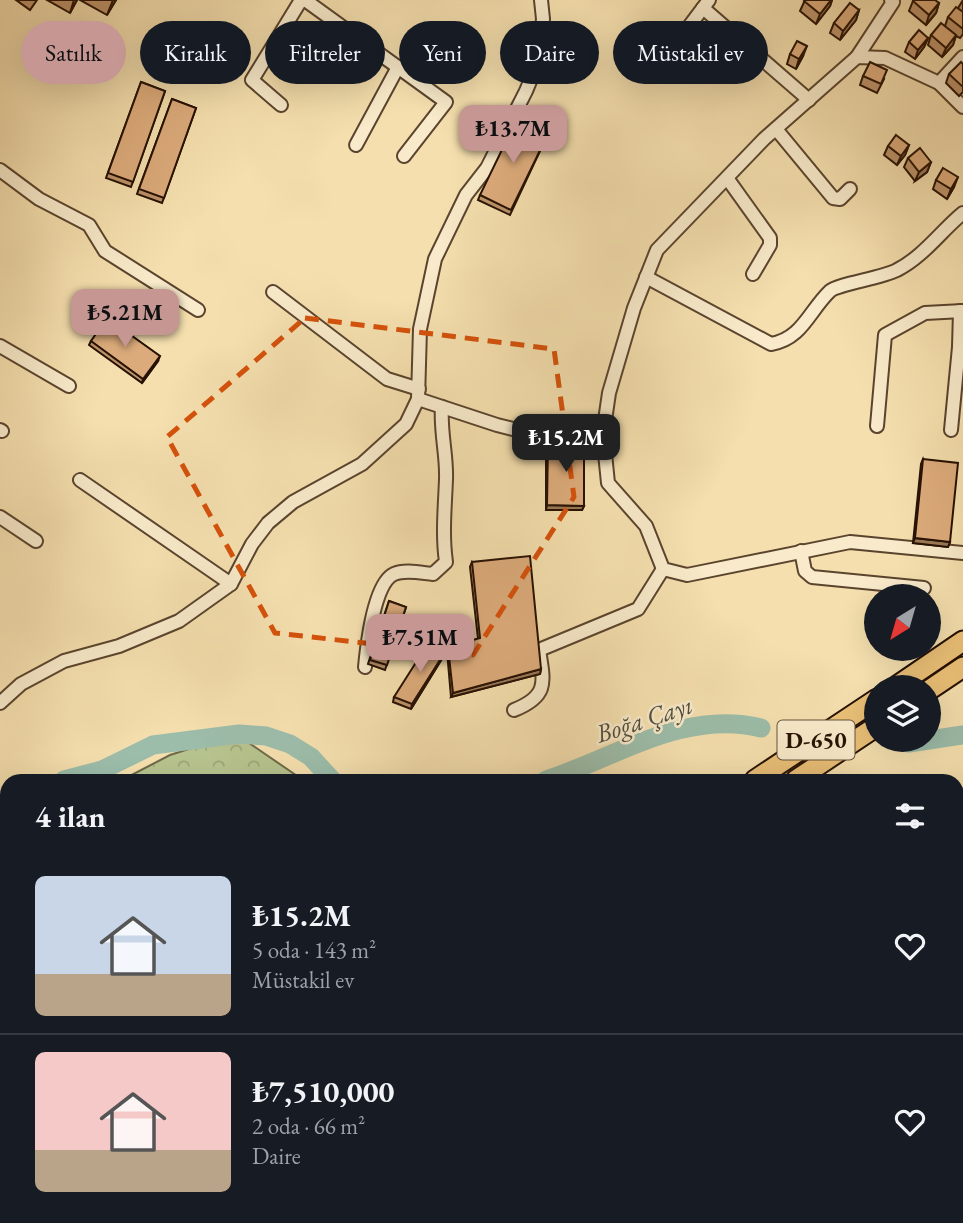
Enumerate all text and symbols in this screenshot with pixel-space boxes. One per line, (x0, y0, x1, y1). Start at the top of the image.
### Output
chip: Satılık (21, 21, 126, 84)
chip: Kiralık (140, 21, 251, 84)
chip: Filtreler (265, 21, 385, 84)
chip: Yeni (399, 21, 486, 84)
chip: Daire (500, 21, 599, 84)
chip: Müstakil ev (613, 21, 768, 84)
pin: ₺13.7M (456, 106, 570, 165)
text: ₺13.7M (475, 113, 551, 143)
pin: ₺5.21M (68, 290, 182, 349)
text: ₺5.21M (87, 297, 163, 327)
pin: ₺15.2M (509, 414, 623, 474)
text: ₺15.2M (528, 422, 604, 452)
north arrow (864, 584, 942, 662)
map controls (864, 584, 941, 752)
pin: ₺7.51M (363, 614, 477, 674)
text: ₺7.51M (382, 622, 458, 652)
button: layers (864, 675, 941, 752)
water label: Boğa Çayı (590, 687, 697, 751)
road number: D-650 (778, 720, 854, 760)
text: 4 ilan (35, 797, 106, 836)
icon: filters (891, 797, 929, 835)
text: ₺15.2M (252, 896, 351, 935)
icon: home (91, 904, 175, 988)
icon: heart (891, 927, 929, 965)
text: 5 oda · 143 m² (252, 935, 376, 965)
text: Müstakil ev (252, 965, 354, 995)
text: ₺7,510,000 (252, 1072, 394, 1111)
icon: home (91, 1080, 175, 1164)
icon: heart (891, 1103, 929, 1141)
text: 2 oda · 66 m² (252, 1111, 365, 1141)
text: Daire (252, 1141, 301, 1171)

